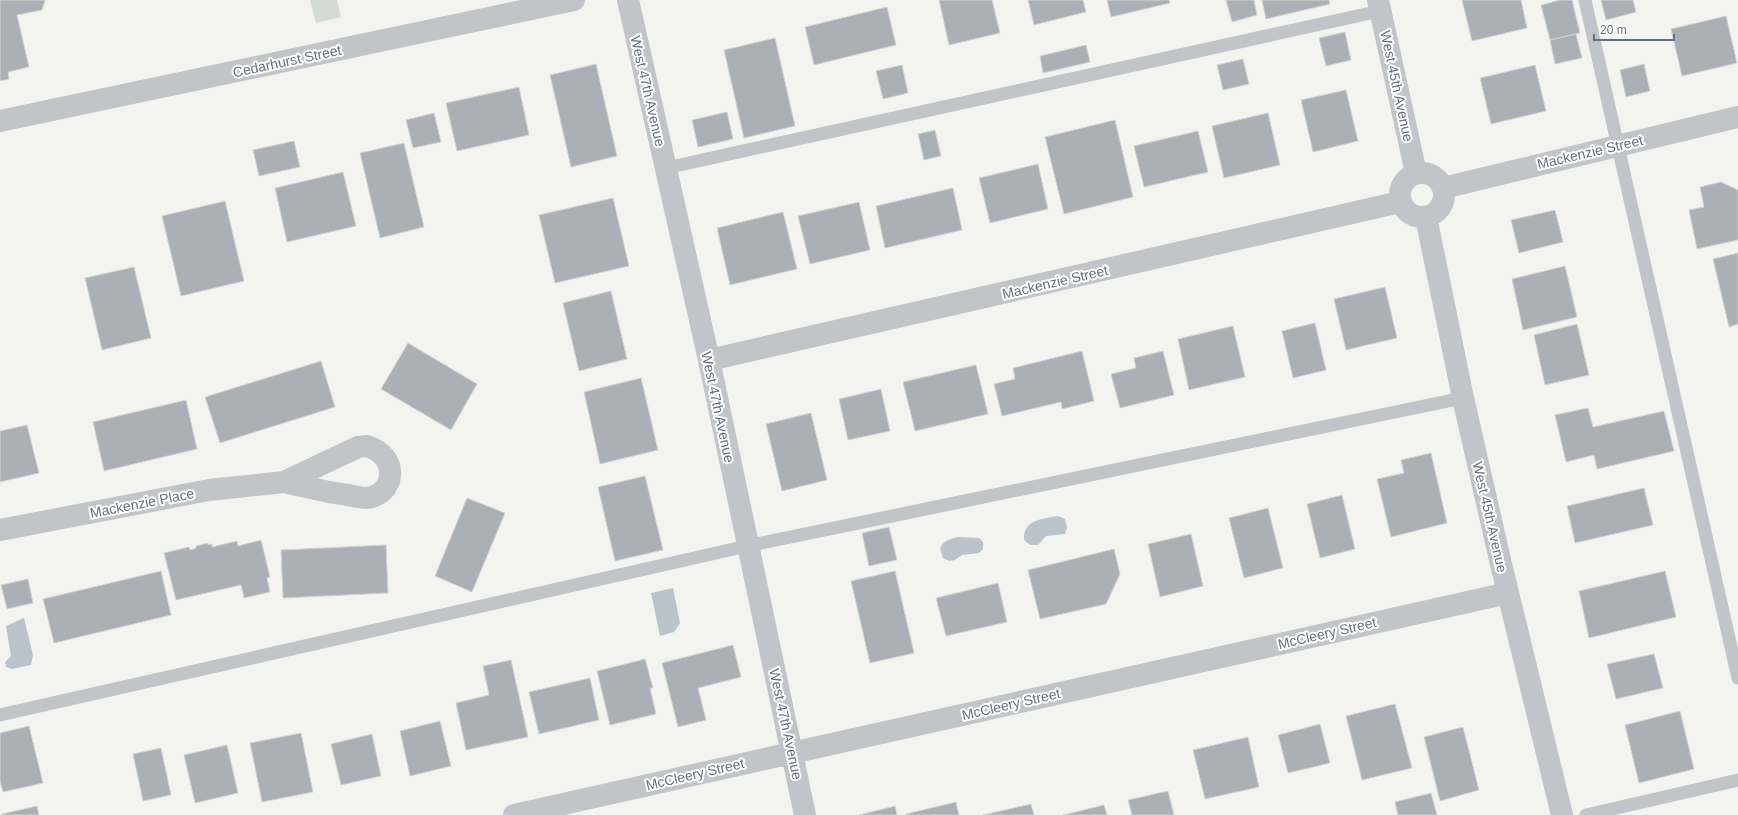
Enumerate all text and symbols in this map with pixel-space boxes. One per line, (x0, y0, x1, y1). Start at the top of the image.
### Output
scale bar (1594, 16, 1674, 42)
text: 20 m (1600, 23, 1627, 37)
street label: West 45th Avenue (1377, 29, 1417, 143)
street label: West 47th Avenue (627, 34, 669, 148)
street label: Cedarhurst Street (231, 42, 343, 80)
street label: Mackenzie Street (1536, 132, 1645, 172)
street label: Mackenzie Street (1001, 262, 1110, 302)
street label: West 47th Avenue (698, 350, 738, 464)
street label: West 45th Avenue (1469, 460, 1511, 574)
street label: Mackenzie Place (89, 485, 196, 521)
street label: McCleery Street (1276, 614, 1378, 652)
street label: West 47th Avenue (766, 667, 806, 781)
street label: McCleery Street (960, 685, 1062, 723)
street label: McCleery Street (644, 755, 746, 793)

